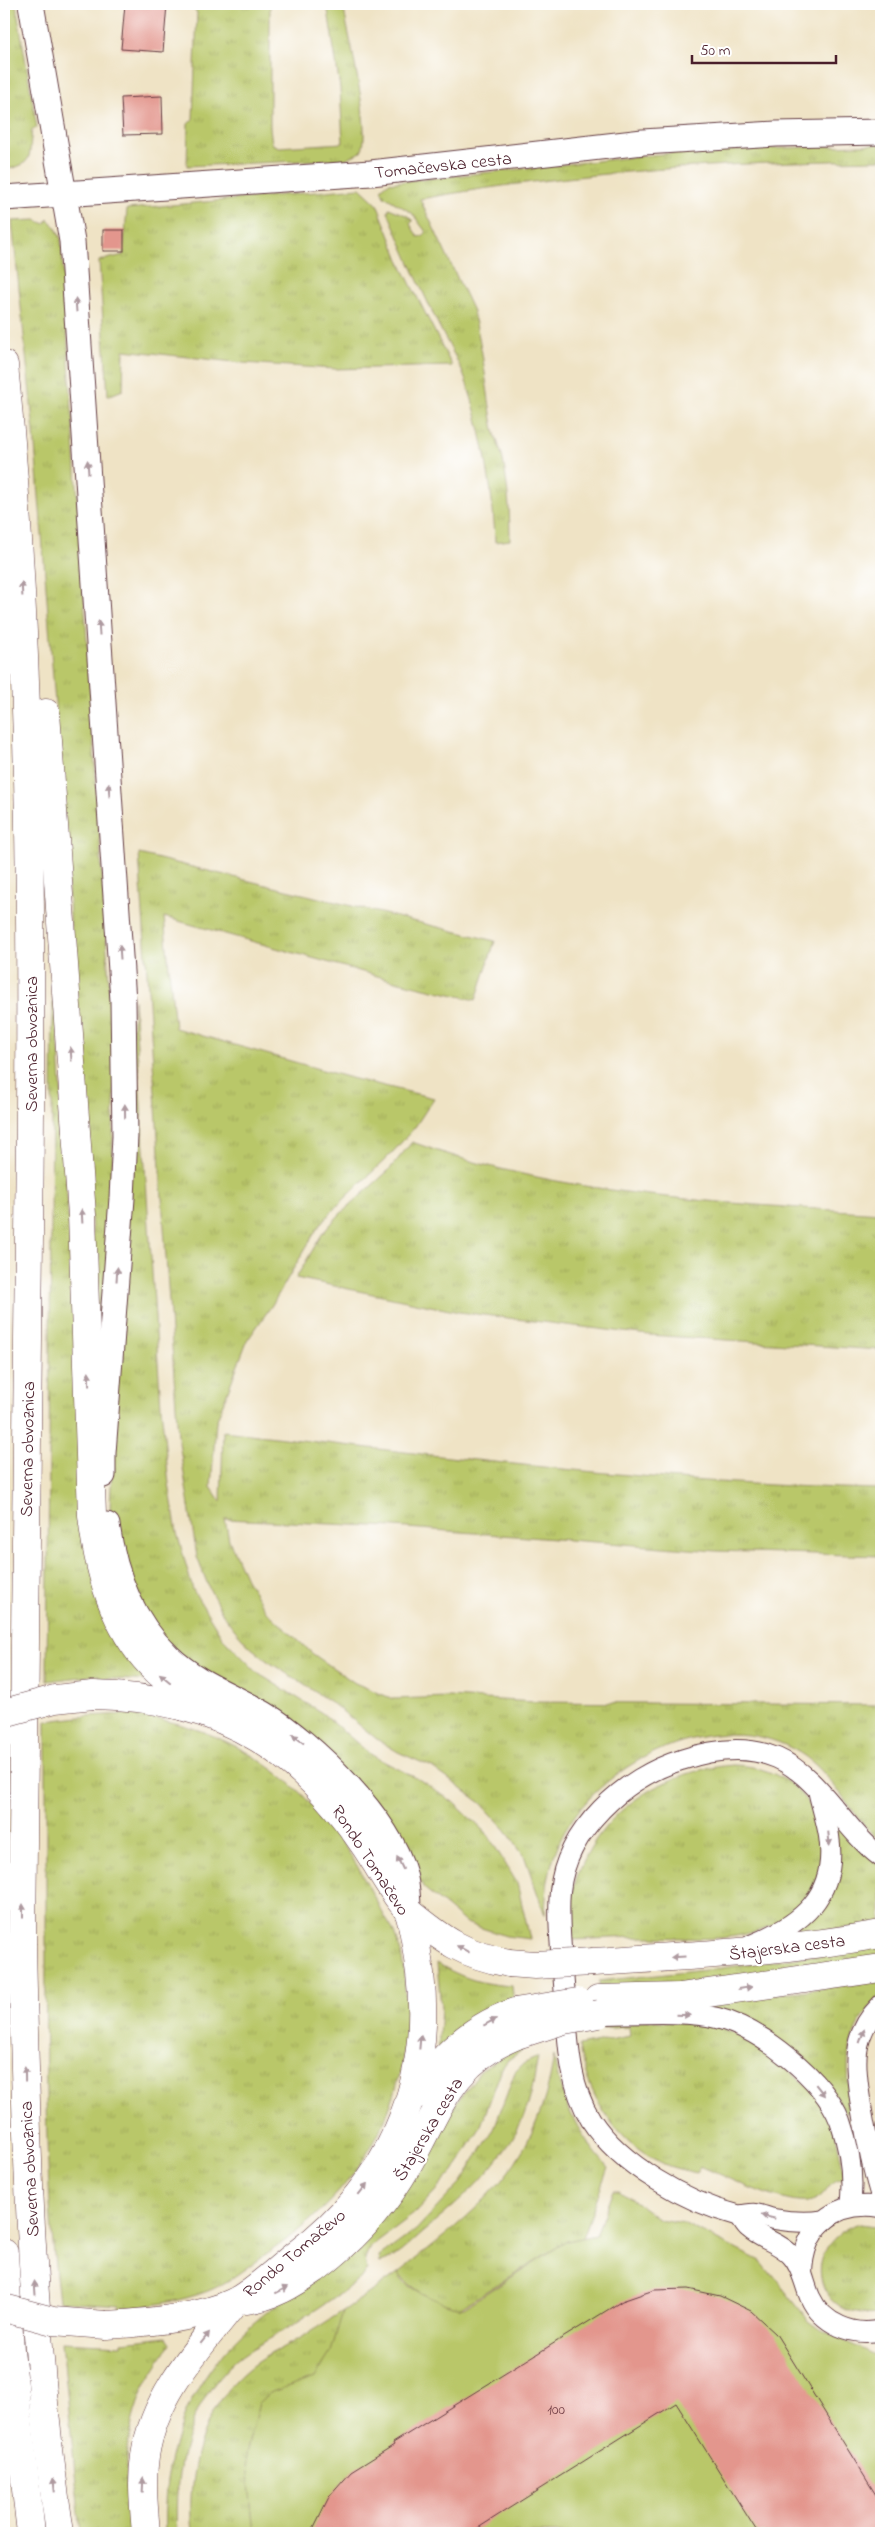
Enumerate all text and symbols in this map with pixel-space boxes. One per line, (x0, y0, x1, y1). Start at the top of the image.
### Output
scale bar (692, 32, 836, 64)
text: 50 m (700, 40, 731, 62)
street label: Tomačevska cesta (373, 147, 513, 187)
one-way arrow (72, 297, 80, 313)
one-way arrow (83, 459, 91, 475)
one-way arrow (18, 581, 26, 597)
one-way arrow (94, 620, 102, 636)
one-way arrow (105, 782, 113, 798)
one-way arrow (115, 944, 123, 960)
street label: Severna obvoznica (20, 976, 46, 1112)
one-way arrow (66, 1046, 74, 1062)
one-way arrow (121, 1103, 129, 1119)
one-way arrow (78, 1208, 86, 1224)
one-way arrow (113, 1265, 121, 1281)
one-way arrow (85, 1370, 93, 1386)
street label: Severna obvoznica (15, 1381, 43, 1517)
one-way arrow (160, 1672, 172, 1684)
one-way arrow (292, 1733, 305, 1744)
street label: Rondo Tomačevo (324, 1801, 415, 1921)
one-way arrow (825, 1832, 833, 1848)
one-way arrow (396, 1856, 404, 1871)
one-way arrow (19, 1903, 27, 1919)
street label: Štajerska cesta (728, 1929, 847, 1969)
one-way arrow (456, 1945, 469, 1954)
one-way arrow (670, 1953, 686, 1961)
one-way arrow (738, 1984, 754, 1992)
one-way arrow (675, 2011, 691, 2019)
one-way arrow (482, 2018, 497, 2026)
one-way arrow (858, 2028, 866, 2043)
one-way arrow (416, 2033, 424, 2049)
one-way arrow (21, 2065, 29, 2081)
street label: Štajerska cesta (388, 2073, 471, 2187)
one-way arrow (814, 2084, 825, 2097)
street label: Severna obvoznica (14, 2100, 48, 2237)
one-way arrow (358, 2183, 369, 2196)
street label: Rondo Tomačevo (238, 2204, 352, 2305)
one-way arrow (760, 2213, 775, 2221)
one-way arrow (31, 2280, 39, 2296)
one-way arrow (275, 2286, 289, 2294)
one-way arrow (200, 2332, 211, 2345)
house number: 100 (547, 2399, 565, 2421)
one-way arrow (140, 2476, 148, 2492)
one-way arrow (50, 2477, 58, 2493)

